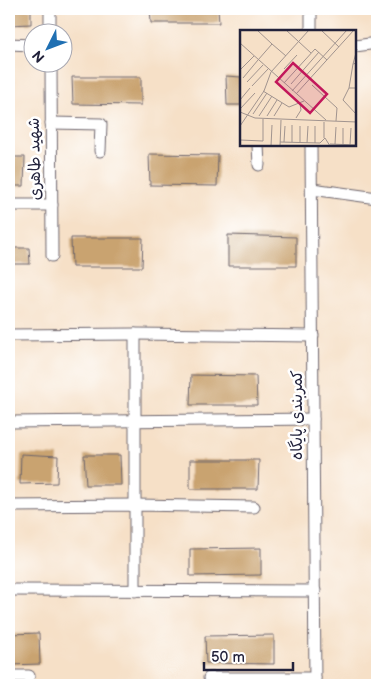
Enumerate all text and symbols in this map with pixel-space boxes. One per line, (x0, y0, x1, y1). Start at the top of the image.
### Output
north arrow (22, 22, 72, 72)
inset map (240, 30, 356, 146)
text: N (29, 47, 49, 66)
street label: شهید طاهری (25, 118, 45, 200)
street label: کمربندی پایگاه (287, 370, 307, 460)
scale bar (204, 639, 292, 671)
text: 50 m (211, 648, 245, 667)

